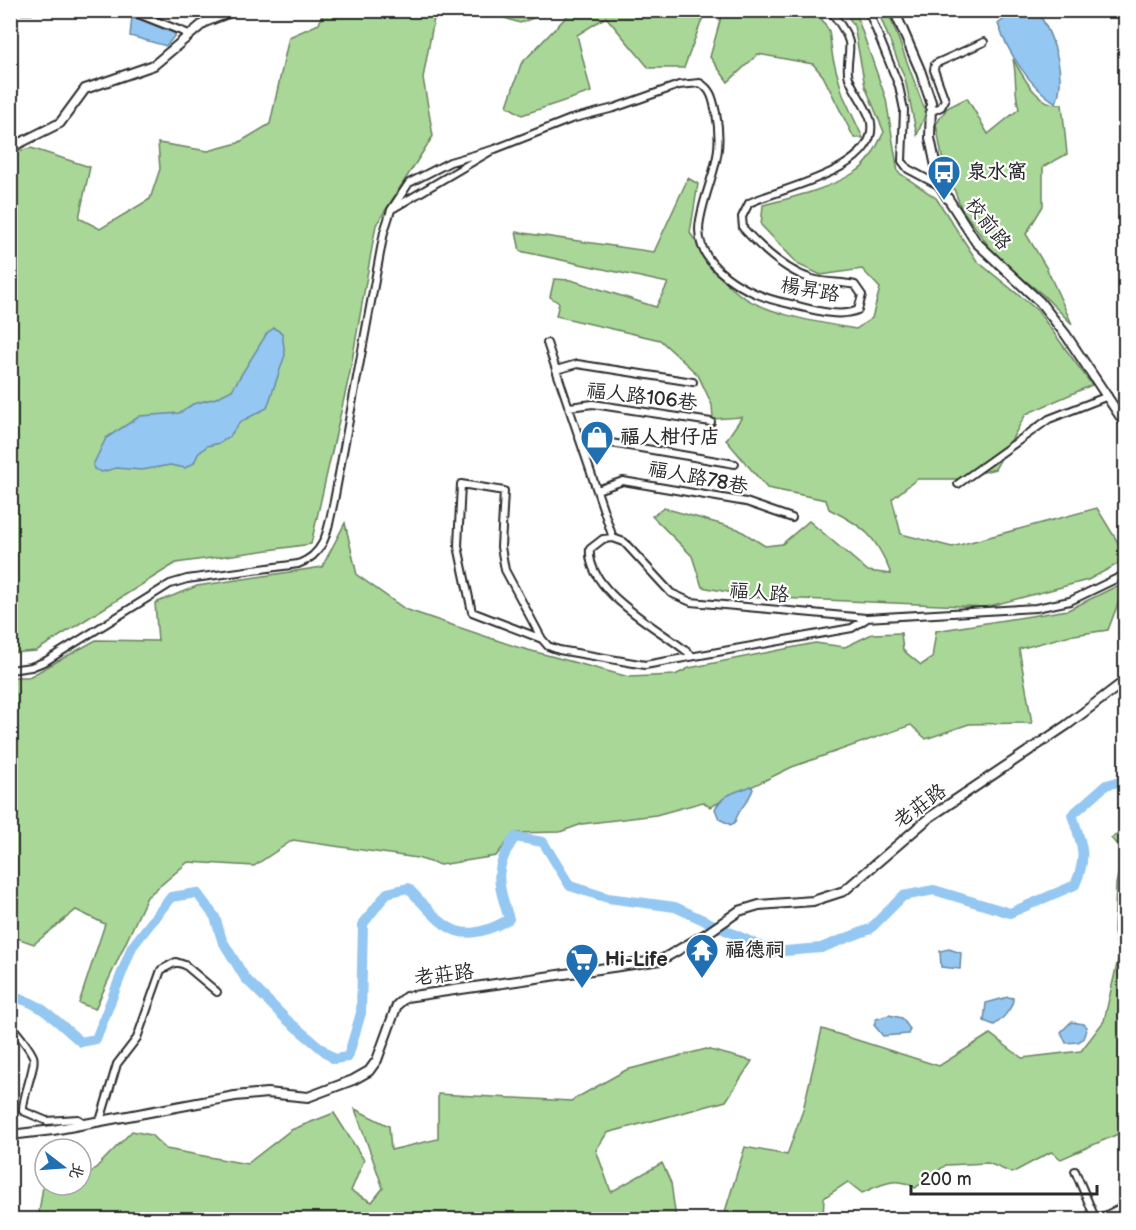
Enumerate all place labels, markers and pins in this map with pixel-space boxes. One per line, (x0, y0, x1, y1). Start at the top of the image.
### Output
bus stop icon: 泉水窩 (926, 154, 962, 201)
place label: 泉水窩 (967, 160, 1027, 184)
shop icon: 福人柑仔店 (579, 419, 615, 466)
place label: 福人柑仔店 (620, 425, 720, 449)
temple icon: 福德祠 (684, 932, 720, 979)
place label: 福德祠 (725, 938, 785, 962)
supermarket icon: Hi-Life (564, 942, 600, 989)
place label: Hi-Life (605, 948, 668, 972)

